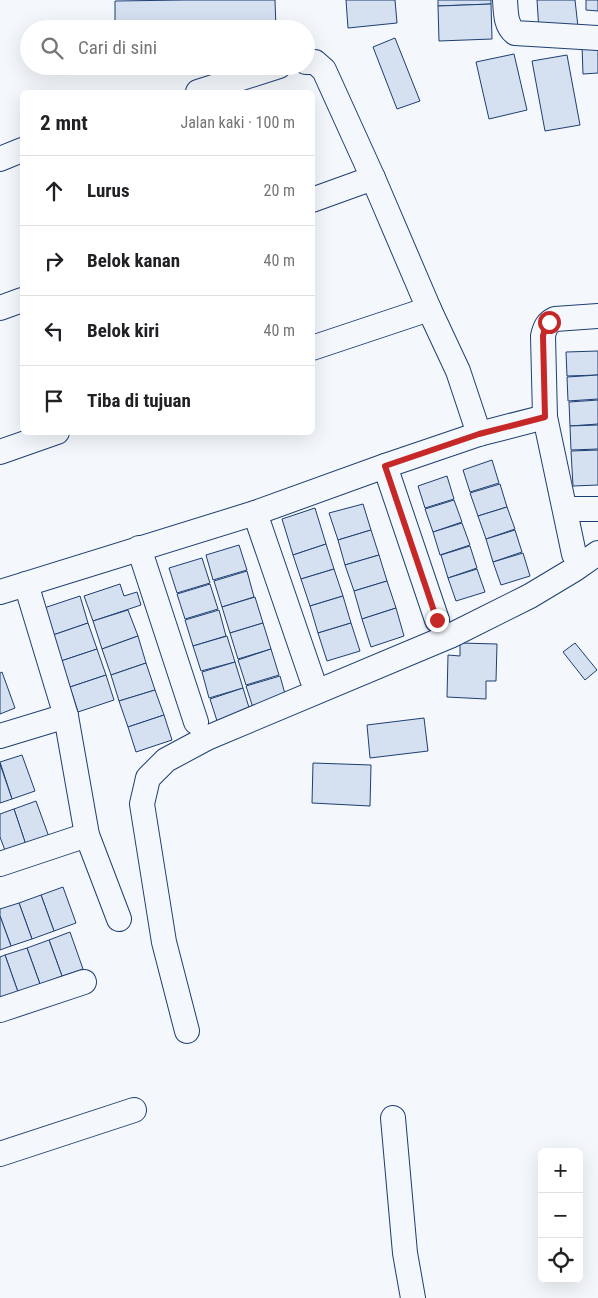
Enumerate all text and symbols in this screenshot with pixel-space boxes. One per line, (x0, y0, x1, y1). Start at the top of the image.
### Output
search box (20, 20, 315, 75)
icon: search (38, 34, 66, 62)
text: Cari di sini (78, 36, 157, 59)
text: 2 mnt (40, 111, 88, 135)
text: Jalan kaki · 100 m (180, 113, 295, 132)
icon: ahead (40, 177, 68, 205)
text: Lurus (87, 179, 130, 202)
text: 20 m (263, 181, 295, 200)
icon: right (40, 247, 68, 275)
text: Belok kanan (87, 249, 180, 272)
text: 40 m (263, 251, 295, 270)
route start (538, 311, 561, 334)
icon: left (40, 317, 68, 345)
text: Belok kiri (87, 319, 159, 342)
text: 40 m (263, 321, 295, 340)
icon: arrive (40, 387, 68, 415)
text: Tiba di tujuan (87, 389, 191, 412)
route end (426, 609, 449, 632)
map controls (538, 1148, 583, 1283)
button: + (538, 1148, 583, 1193)
button: − (538, 1193, 583, 1238)
button: locate (538, 1238, 583, 1283)

